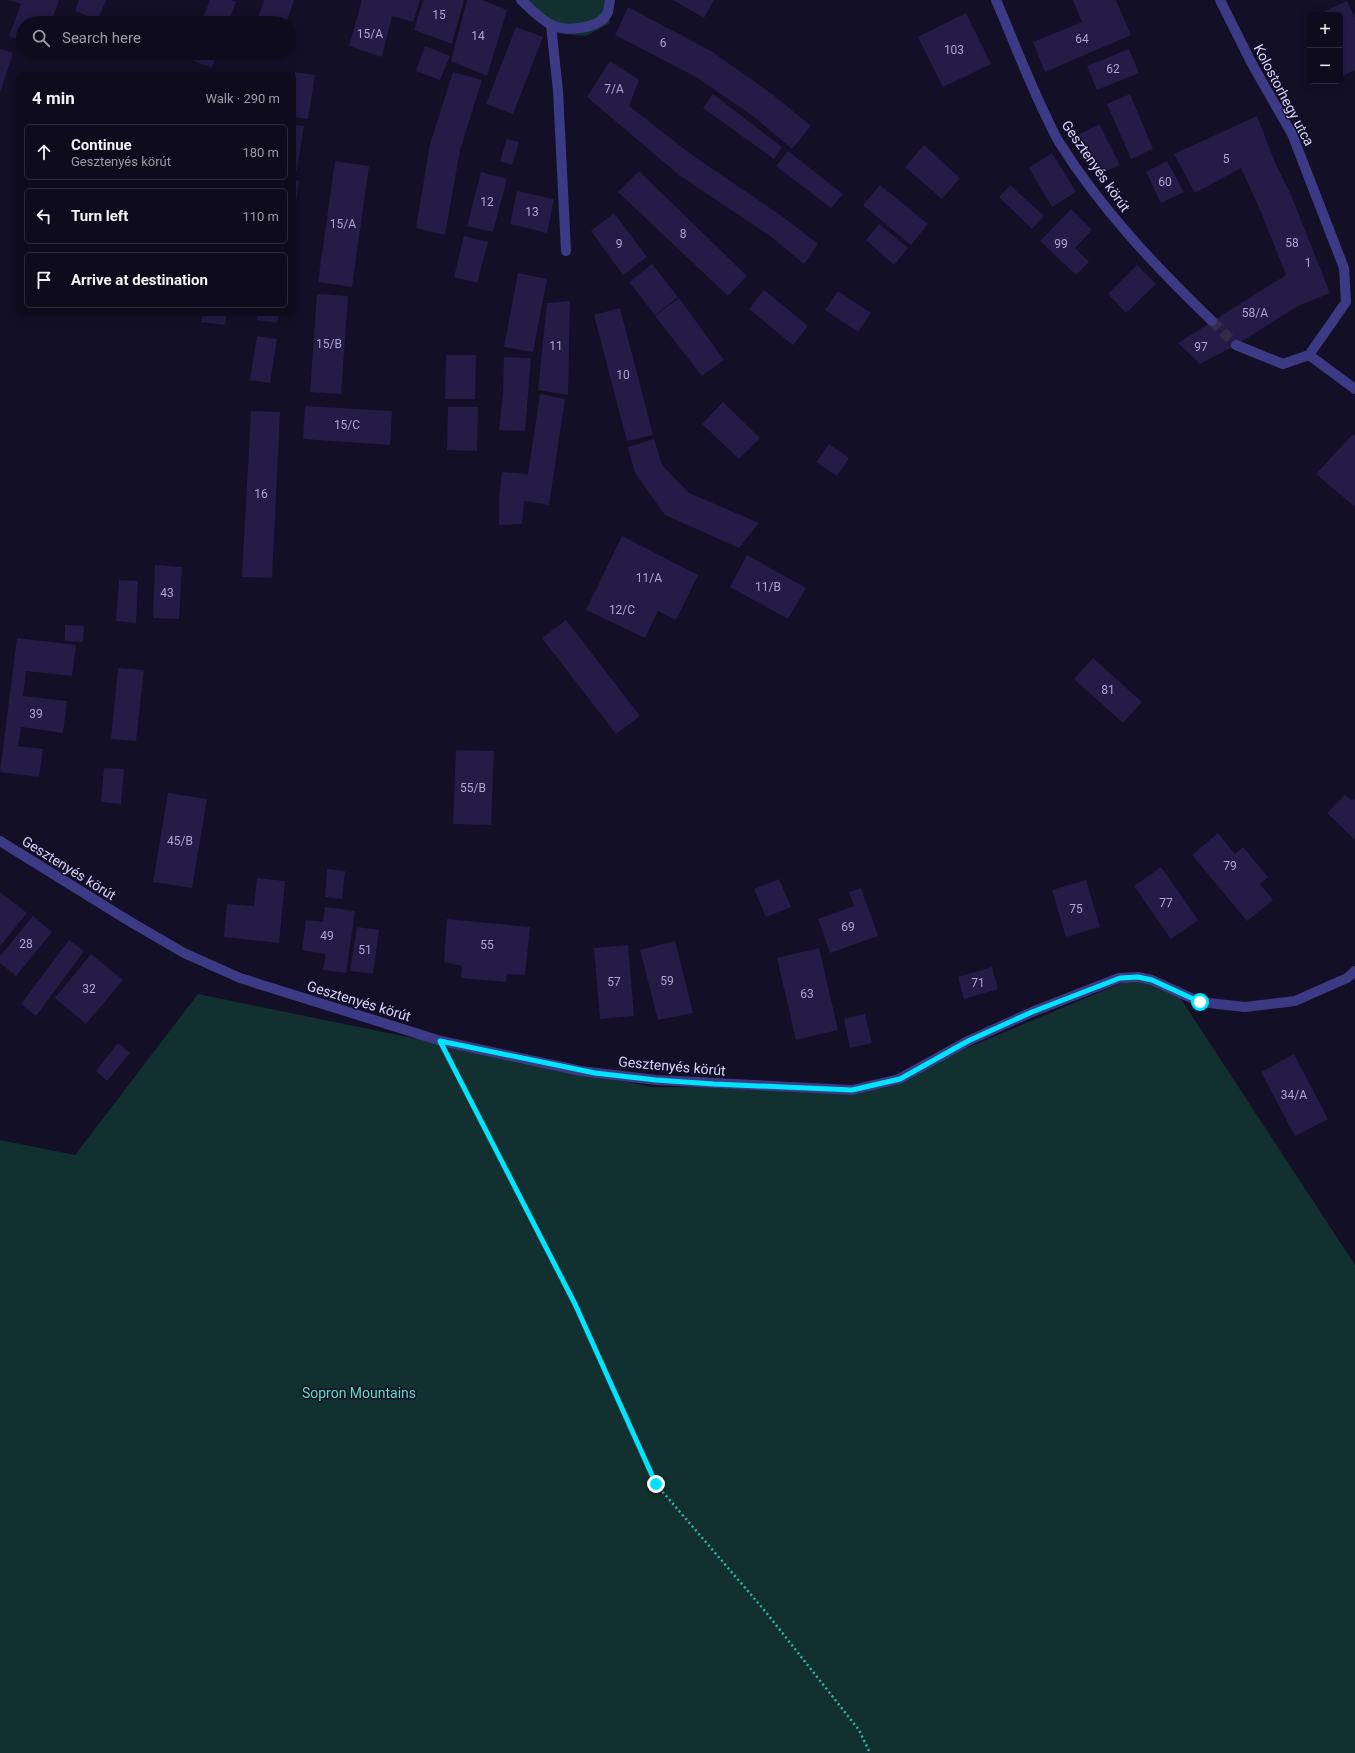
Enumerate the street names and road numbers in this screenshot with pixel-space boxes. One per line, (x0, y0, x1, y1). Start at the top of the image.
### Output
street label: Kolostorhegy utca (1250, 41, 1318, 149)
street label: Gesztenyés körút (1059, 117, 1134, 215)
street label: Gesztenyés körút (19, 833, 119, 904)
street label: Gesztenyés körút (305, 978, 413, 1025)
street label: Gesztenyés körút (618, 1053, 727, 1079)

